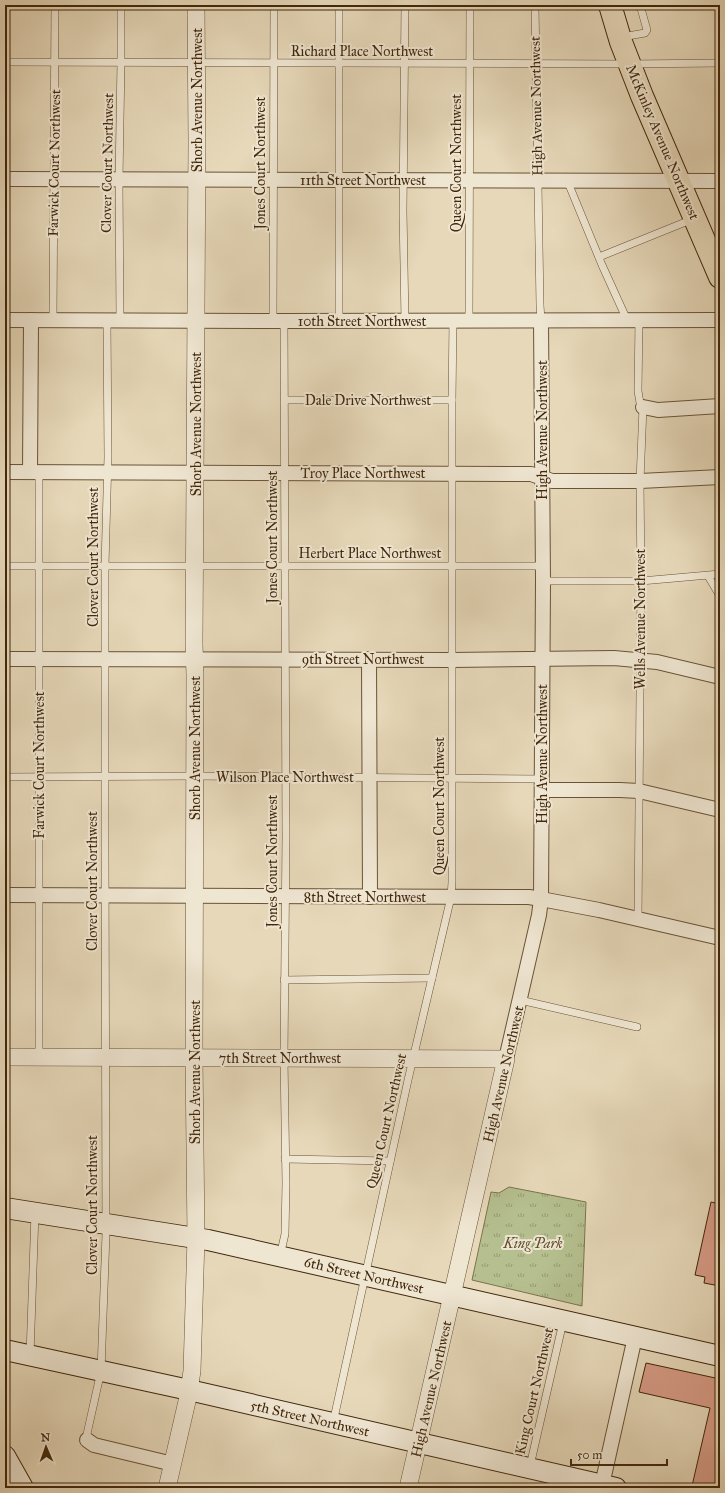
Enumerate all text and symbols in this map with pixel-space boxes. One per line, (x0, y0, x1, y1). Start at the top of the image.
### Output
street label: Shorb Avenue Northwest (189, 28, 206, 172)
street label: High Avenue Northwest (527, 36, 546, 176)
street label: Richard Place Northwest (291, 43, 433, 60)
street label: McKinley Avenue Northwest (622, 62, 703, 222)
street label: Farwick Court Northwest (45, 89, 64, 237)
street label: Clover Court Northwest (98, 93, 117, 233)
street label: Queen Court Northwest (448, 94, 465, 232)
street label: Jones Court Northwest (252, 96, 270, 231)
street label: 11th Street Northwest (300, 172, 426, 189)
street label: 10th Street Northwest (298, 313, 426, 330)
street label: Shorb Avenue Northwest (188, 352, 205, 496)
street label: High Avenue Northwest (534, 360, 551, 500)
street label: Dale Drive Northwest (305, 392, 431, 409)
street label: Troy Place Northwest (300, 465, 426, 482)
street label: Jones Court Northwest (264, 470, 282, 605)
street label: Clover Court Northwest (85, 487, 102, 627)
street label: Herbert Place Northwest (299, 545, 441, 562)
street label: Wells Avenue Northwest (632, 549, 649, 689)
street label: 9th Street Northwest (302, 651, 424, 668)
street label: Shorb Avenue Northwest (187, 676, 204, 820)
street label: High Avenue Northwest (534, 684, 551, 824)
street label: Farwick Court Northwest (31, 691, 48, 839)
street label: Queen Court Northwest (431, 737, 448, 875)
street label: Wilson Place Northwest (216, 769, 354, 786)
street label: Jones Court Northwest (264, 794, 282, 929)
street label: Clover Court Northwest (84, 811, 101, 951)
street label: 8th Street Northwest (304, 889, 426, 906)
street label: Shorb Avenue Northwest (187, 1000, 204, 1144)
street label: High Avenue Northwest (479, 1004, 528, 1144)
street label: 7th Street Northwest (219, 1050, 341, 1067)
street label: Queen Court Northwest (363, 1052, 410, 1191)
street label: Clover Court Northwest (84, 1135, 101, 1275)
park label: King Park (502, 1235, 563, 1252)
street label: 6th Street Northwest (302, 1253, 425, 1298)
street label: High Avenue Northwest (407, 1319, 456, 1459)
street label: King Court Northwest (512, 1326, 557, 1456)
street label: 5th Street Northwest (249, 1397, 371, 1440)
north arrow (26, 1427, 66, 1467)
text: N (41, 1431, 51, 1444)
scale bar (571, 1441, 667, 1467)
text: 50 m (577, 1448, 602, 1462)

